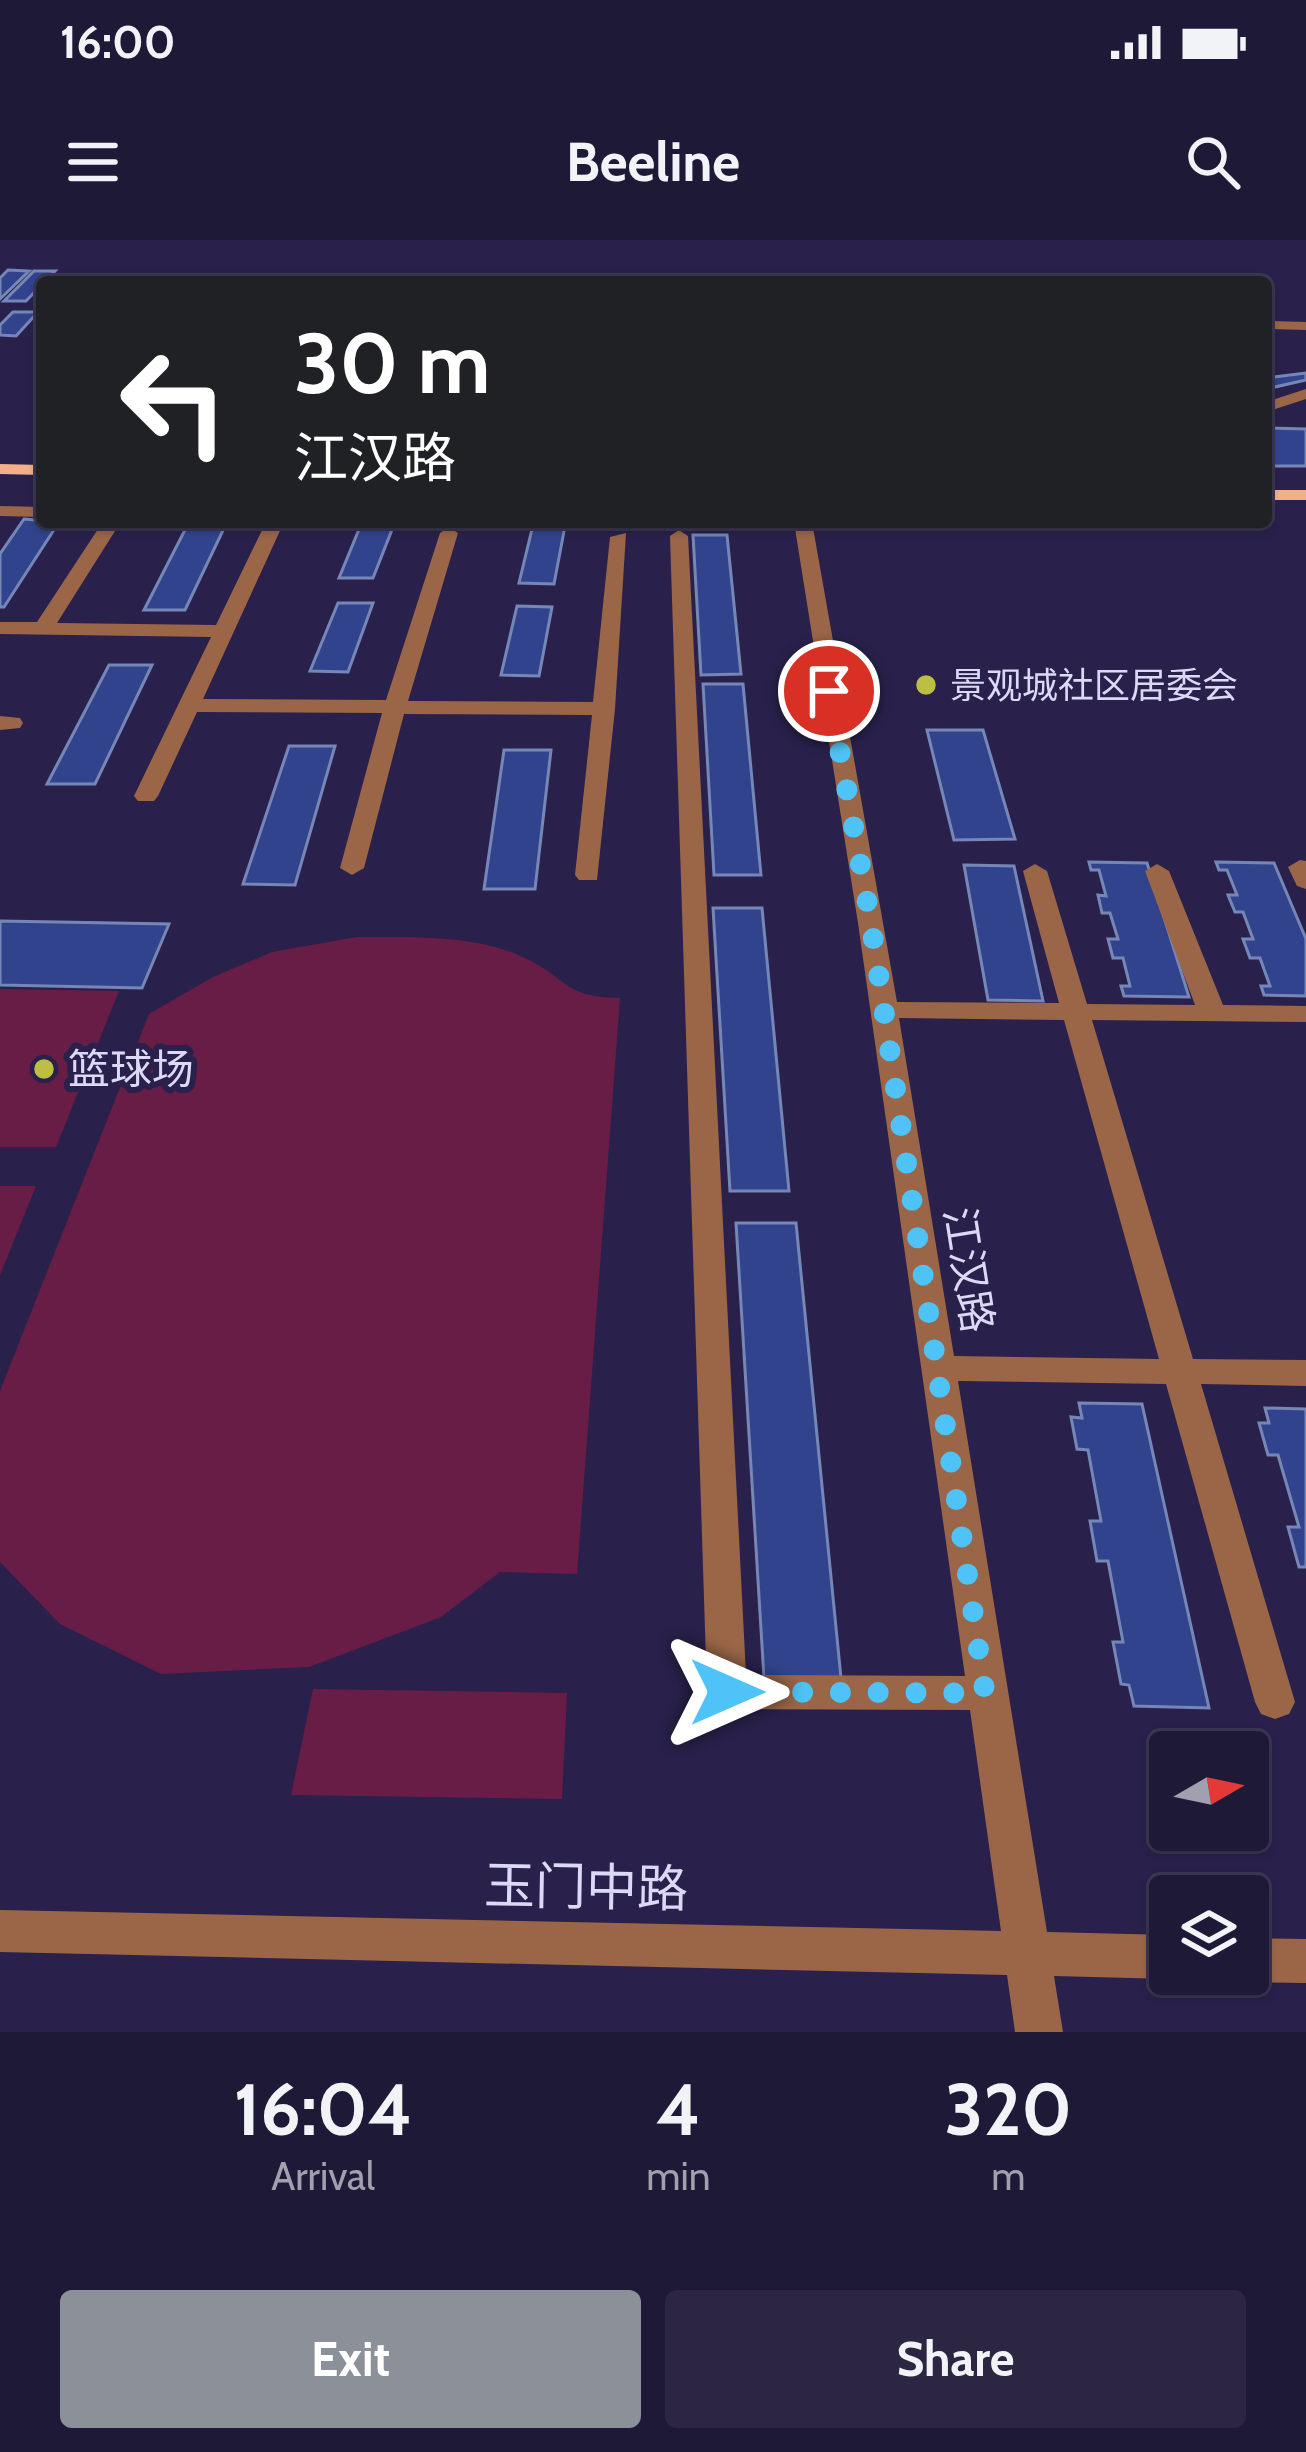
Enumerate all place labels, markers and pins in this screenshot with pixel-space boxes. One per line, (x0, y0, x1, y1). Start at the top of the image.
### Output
pin (778, 640, 880, 742)
place label: 景观城社区居委会 (950, 663, 1238, 707)
marker: 景观城社区居委会 (913, 672, 939, 698)
place label: 篮球场 (68, 1043, 194, 1095)
marker: 篮球场 (31, 1056, 57, 1082)

